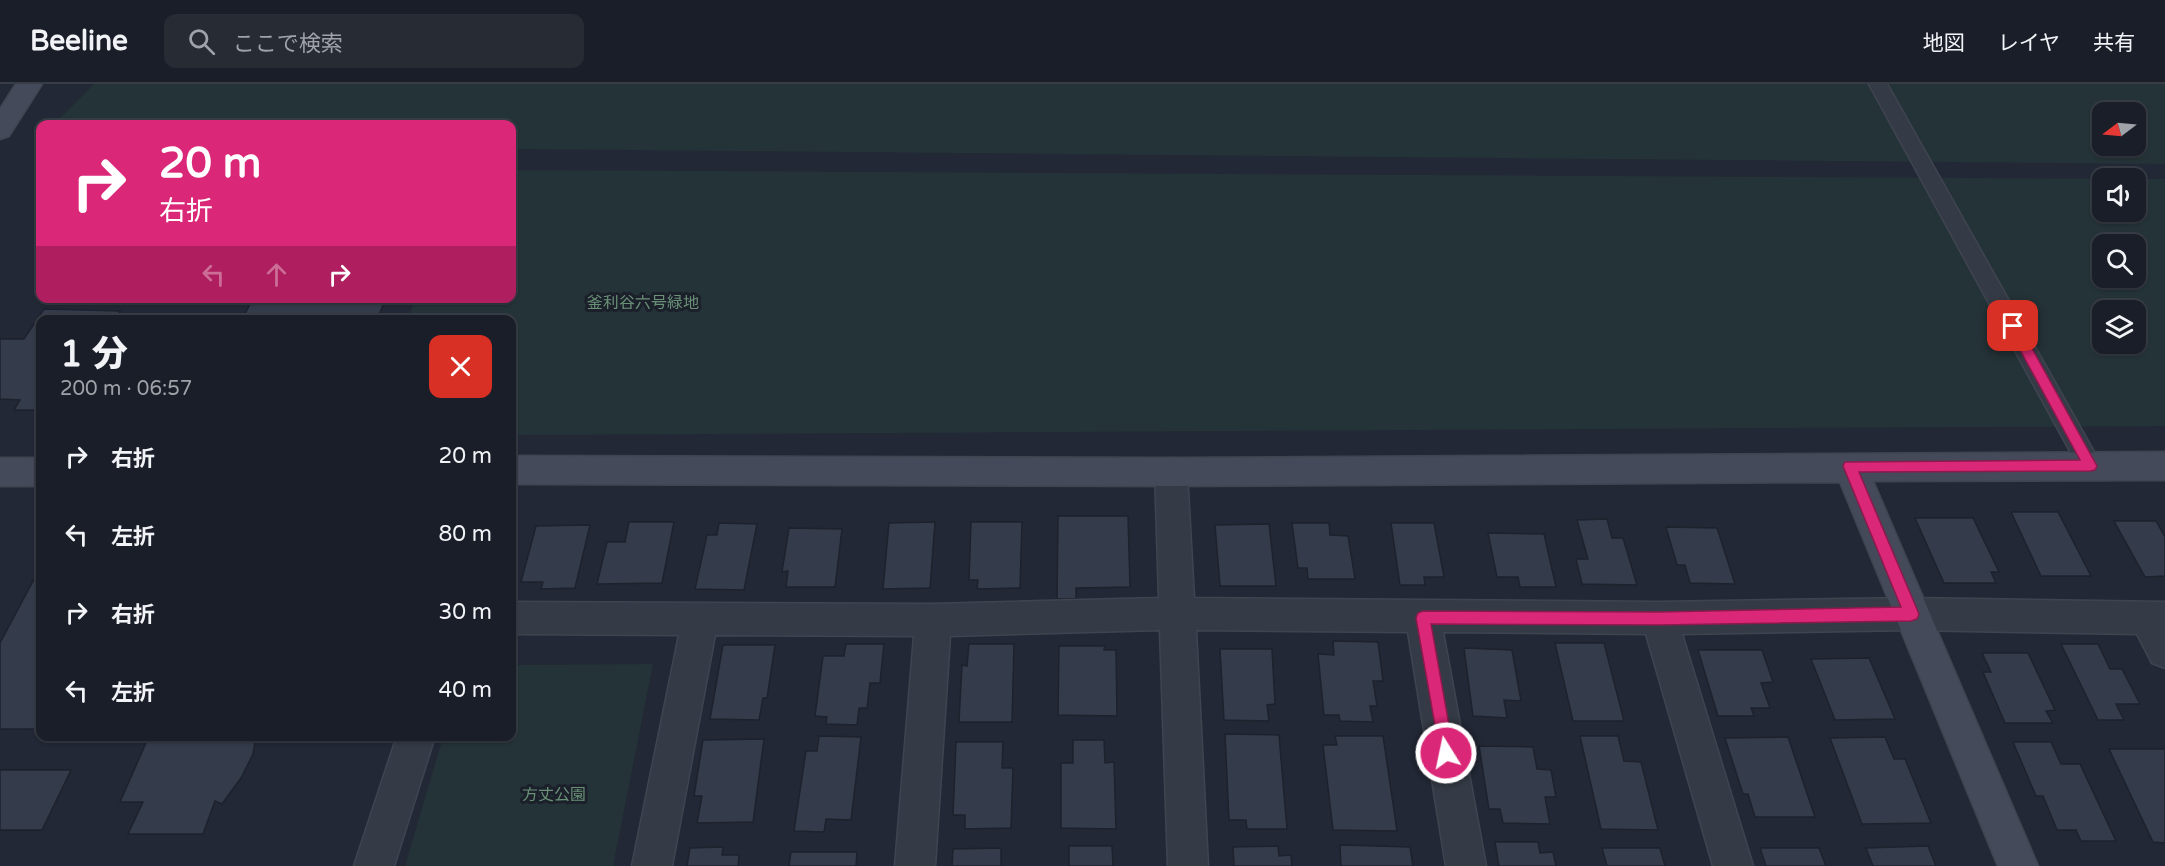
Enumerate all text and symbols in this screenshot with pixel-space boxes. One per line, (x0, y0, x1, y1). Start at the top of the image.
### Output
search box (164, 14, 584, 68)
text: Beeline (30, 24, 128, 58)
icon: search (185, 25, 218, 58)
text: ここで検索 (233, 31, 343, 57)
text: 地図 (1923, 31, 1965, 56)
text: レイヤ (1998, 31, 2060, 56)
text: 共有 (2093, 31, 2135, 56)
north arrow (2092, 102, 2146, 156)
map controls (2092, 102, 2146, 354)
text: 20 m (159, 138, 261, 189)
icon: right (60, 144, 138, 222)
button: sound (2092, 168, 2146, 222)
text: 右折 (159, 195, 213, 228)
button: search (2092, 234, 2146, 288)
icon: left (197, 258, 230, 291)
icon: ahead (260, 258, 293, 291)
icon: right (323, 258, 356, 291)
park label: 釜利谷六号緑地 (587, 293, 699, 313)
pin (1987, 300, 2038, 351)
button: layers (2092, 300, 2146, 354)
icon: arrive (1996, 309, 2029, 342)
text: 1 分 (60, 333, 128, 376)
button: close (429, 335, 492, 398)
text: 200 m · 06:57 (60, 377, 192, 401)
icon: right (60, 440, 93, 473)
text: 20 m (438, 443, 492, 469)
text: 右折 (111, 446, 155, 472)
icon: left (60, 518, 93, 551)
text: 80 m (438, 521, 492, 547)
text: 左折 (111, 524, 155, 550)
icon: right (60, 596, 93, 629)
text: 30 m (438, 599, 492, 625)
text: 右折 (111, 602, 155, 628)
icon: left (60, 674, 93, 707)
text: 40 m (438, 677, 492, 703)
text: 左折 (111, 680, 155, 706)
position arrow (1414, 721, 1478, 785)
park label: 方丈公園 (522, 785, 586, 805)

